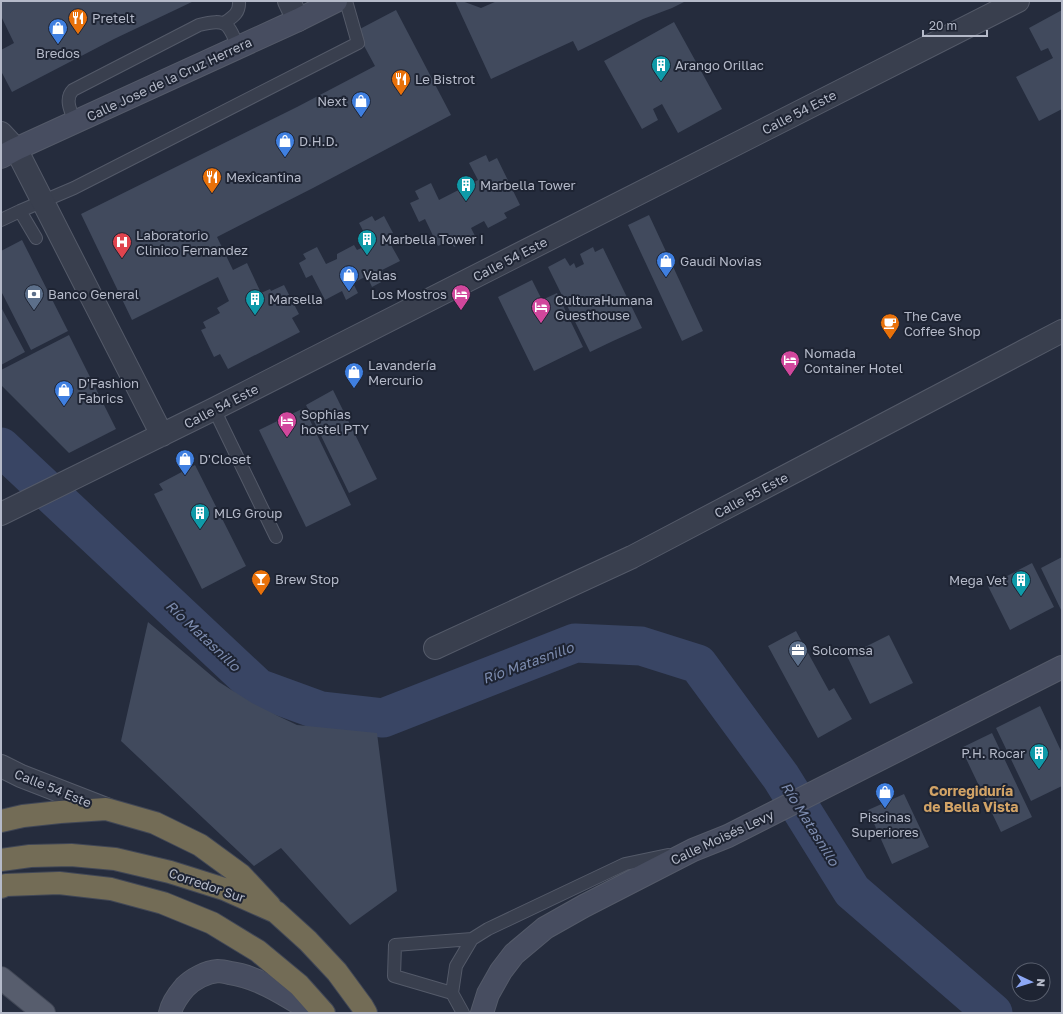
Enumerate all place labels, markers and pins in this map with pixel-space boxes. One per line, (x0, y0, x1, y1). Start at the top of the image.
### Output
restaurant icon: Pretelt (67, 7, 89, 35)
place label: Pretelt (92, 10, 135, 26)
shop icon: Bredos (47, 17, 69, 45)
place label: Bredos (36, 45, 80, 61)
building icon: Arango Orillac (650, 54, 672, 82)
place label: Arango Orillac (675, 57, 764, 73)
restaurant icon: Le Bistrot (390, 68, 412, 96)
place label: Le Bistrot (415, 71, 475, 87)
shop icon: Next (350, 90, 372, 118)
place label: Next (317, 93, 347, 109)
shop icon: D.H.D. (274, 130, 296, 158)
place label: D.H.D. (299, 133, 338, 149)
restaurant icon: Mexicantina (201, 166, 223, 194)
place label: Mexicantina (226, 169, 301, 185)
building icon: Marbella Tower (455, 174, 477, 202)
place label: Marbella Tower (480, 177, 576, 193)
place label: Laboratorio Clinico Fernandez (136, 227, 248, 258)
building icon: Marbella Tower I (356, 228, 378, 256)
hospital icon: Laboratorio Clinico Fernandez (111, 231, 133, 259)
place label: Marbella Tower I (381, 231, 484, 247)
shop icon: Gaudi Novias (655, 250, 677, 278)
place label: Gaudi Novias (680, 253, 762, 269)
shop icon: Valas (338, 264, 360, 292)
place label: Valas (363, 267, 397, 283)
bank icon: Banco General (23, 283, 45, 311)
hotel icon: Los Mostros (450, 283, 472, 311)
place label: Banco General (48, 286, 139, 302)
place label: Los Mostros (371, 286, 447, 302)
building icon: Marsella (244, 288, 266, 316)
place label: Marsella (269, 291, 323, 307)
place label: CulturaHumana Guesthouse (555, 292, 653, 323)
hotel icon: CulturaHumana Guesthouse (530, 296, 552, 324)
place label: The Cave Coffee Shop (904, 308, 980, 339)
cafe icon: The Cave Coffee Shop (879, 312, 901, 340)
place label: Nomada Container Hotel (804, 345, 903, 376)
hotel icon: Nomada Container Hotel (779, 349, 801, 377)
place label: Lavandería Mercurio (368, 357, 436, 388)
shop icon: Lavandería Mercurio (343, 361, 365, 389)
place label: D'Fashion Fabrics (78, 375, 139, 406)
shop icon: D'Fashion Fabrics (53, 379, 75, 407)
place label: Sophias hostel PTY (301, 406, 370, 437)
hotel icon: Sophias hostel PTY (276, 410, 298, 438)
shop icon: D'Closet (174, 448, 196, 476)
place label: D'Closet (199, 451, 251, 467)
building icon: MLG Group (189, 502, 211, 530)
place label: MLG Group (214, 505, 282, 521)
bar icon: Brew Stop (250, 568, 272, 596)
building icon: Mega Vet (1010, 569, 1032, 597)
place label: Brew Stop (275, 571, 339, 587)
place label: Mega Vet (949, 572, 1007, 588)
office icon: Solcomsa (787, 639, 809, 667)
place label: Solcomsa (812, 642, 873, 658)
building icon: P.H. Rocar (1028, 742, 1050, 770)
place label: P.H. Rocar (961, 745, 1025, 761)
shop icon: Piscinas Superiores (874, 781, 896, 809)
place label: Piscinas Superiores (851, 809, 919, 840)

